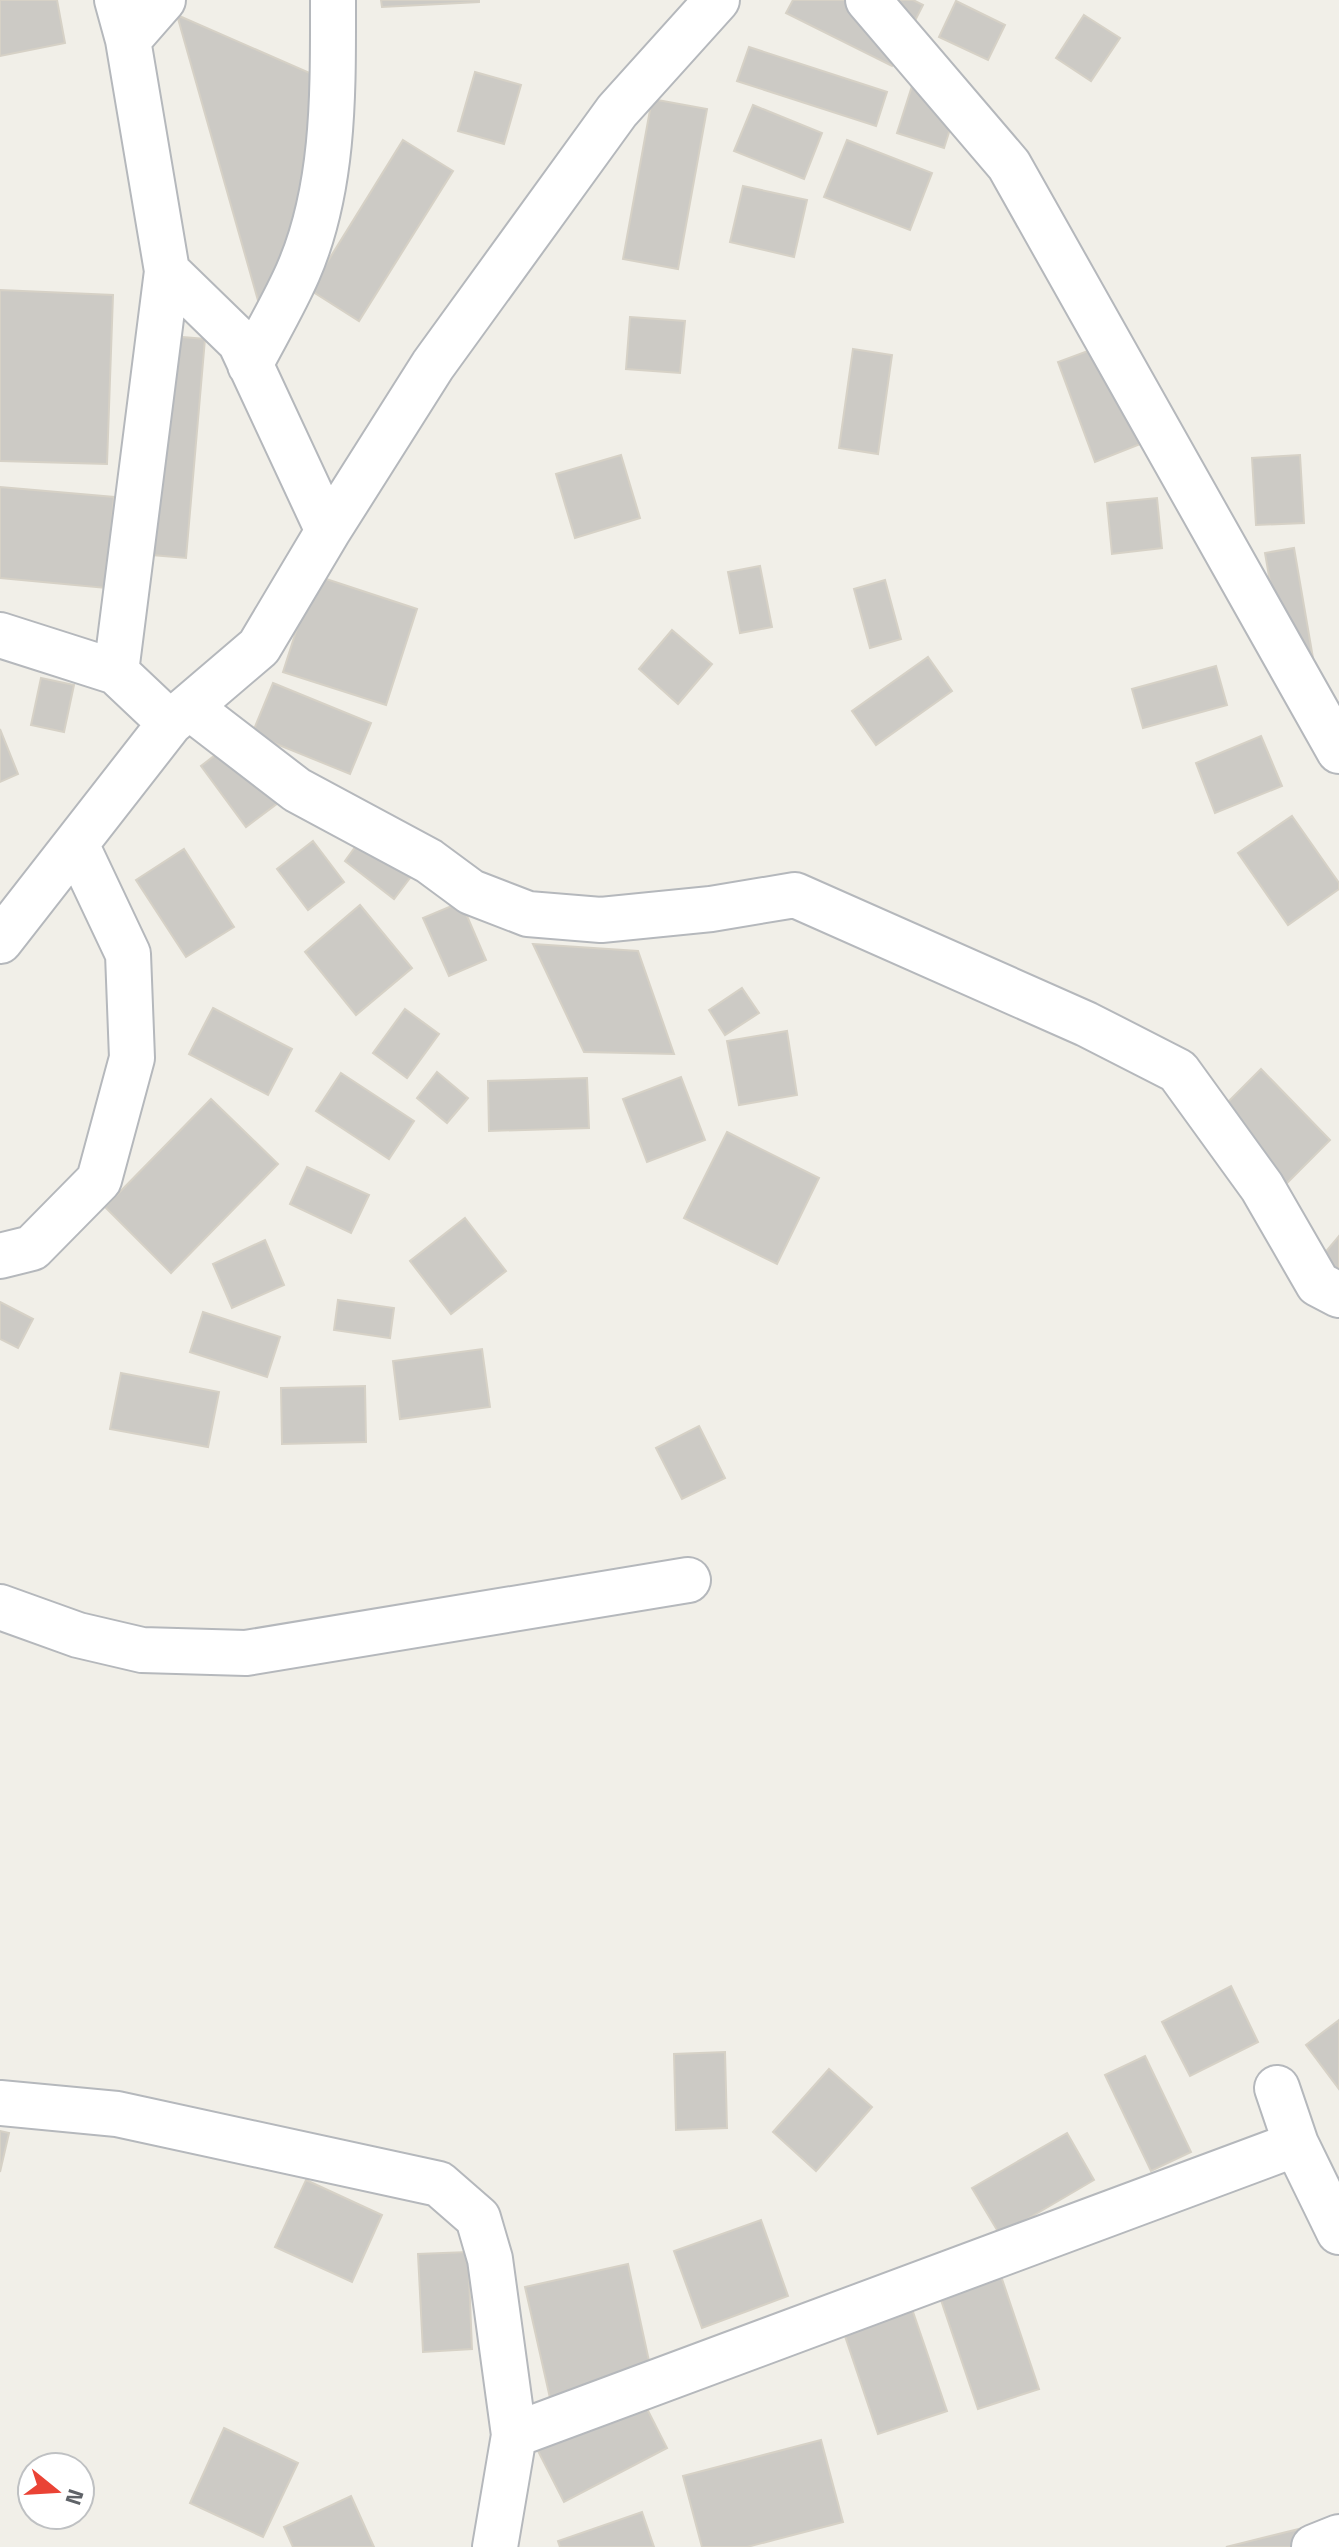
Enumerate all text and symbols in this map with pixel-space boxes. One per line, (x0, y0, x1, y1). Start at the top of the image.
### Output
north arrow (16, 2451, 96, 2531)
text: N (56, 2485, 94, 2510)

